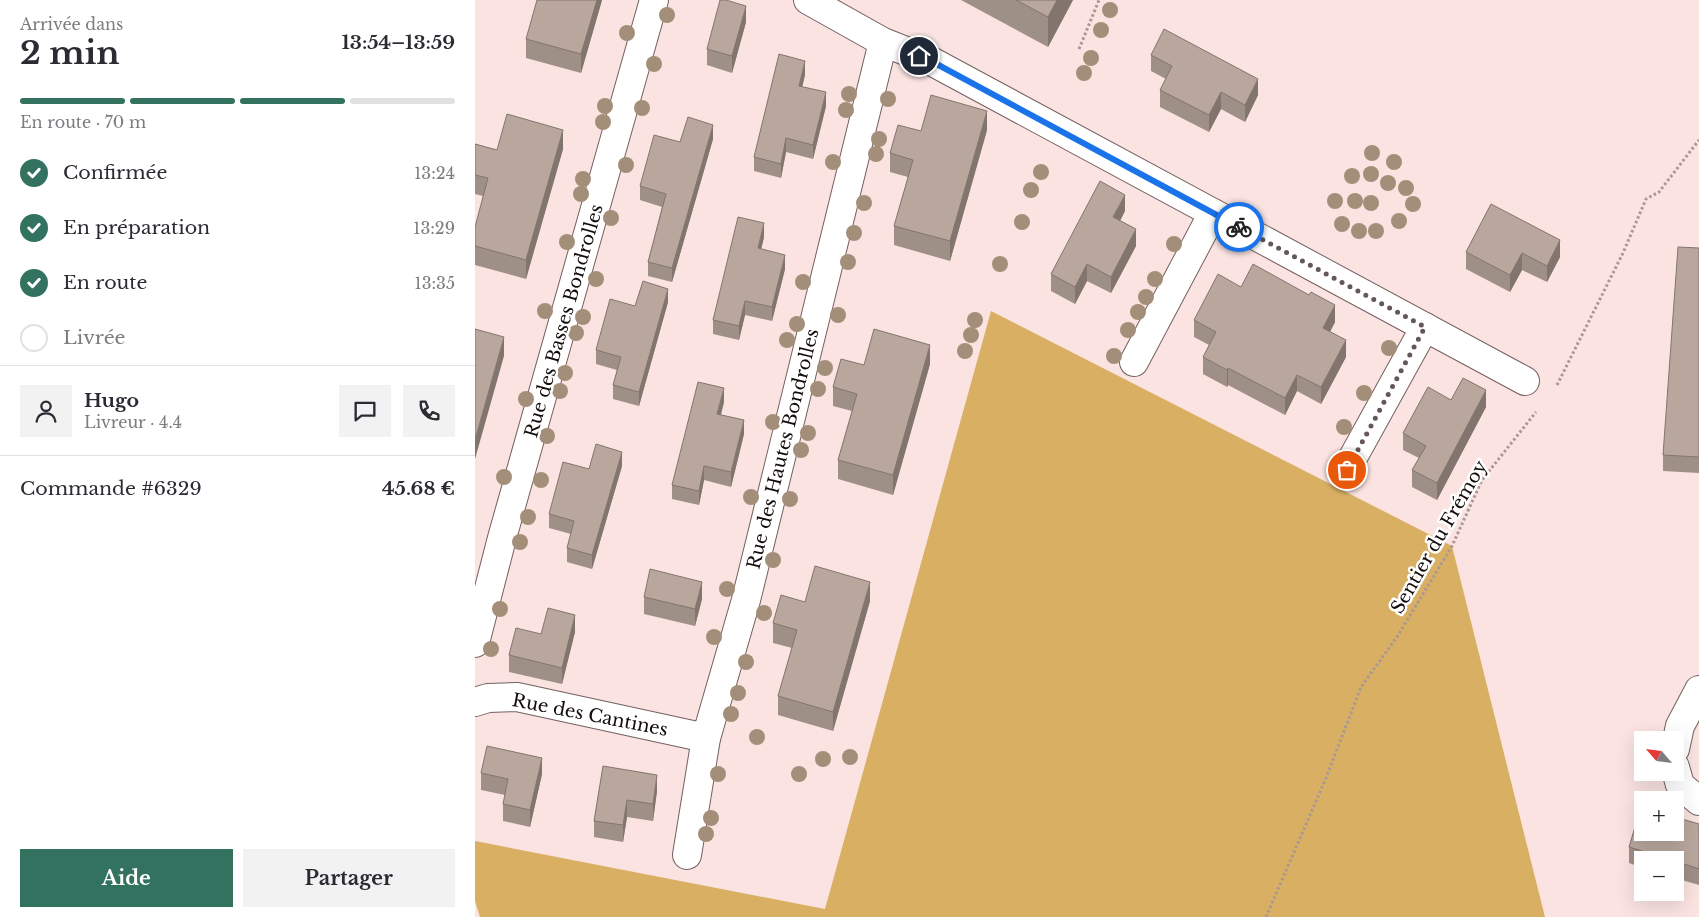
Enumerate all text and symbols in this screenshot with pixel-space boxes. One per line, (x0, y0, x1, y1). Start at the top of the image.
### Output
text: Arrivée dans (20, 14, 123, 34)
text: 13:54–13:59 (342, 31, 455, 54)
text: 2 min (20, 33, 120, 73)
pin (898, 35, 940, 77)
icon: home (905, 42, 933, 70)
text: En route · 70 m (20, 112, 146, 132)
icon: check (20, 159, 48, 187)
text: Confirmée (63, 161, 167, 184)
text: 13:24 (414, 163, 455, 183)
street label: Rue des Basses Bondrolles (520, 202, 608, 440)
courier (1214, 202, 1264, 252)
icon: bike (1225, 213, 1253, 241)
icon: check (20, 214, 48, 242)
text: En préparation (63, 216, 210, 239)
text: 13:29 (413, 218, 455, 238)
icon: check (20, 269, 48, 297)
text: En route (63, 271, 147, 294)
text: 13:35 (415, 273, 455, 293)
text: Livrée (63, 326, 125, 349)
street label: Rue des Hautes Bondrolles (742, 326, 824, 572)
button: person (20, 385, 72, 437)
button: chat (339, 385, 391, 437)
button: phone (403, 385, 455, 437)
text: Hugo (84, 389, 139, 412)
text: Livreur · 4.4 (84, 412, 182, 432)
pin (1326, 449, 1368, 491)
icon: bag (1333, 456, 1361, 484)
street label: Sentier du Frémoy (1386, 456, 1492, 617)
text: Commande #6329 (20, 477, 202, 500)
text: 45.68 € (382, 477, 455, 500)
street label: Rue des Cantines (510, 689, 670, 741)
north arrow (1634, 731, 1684, 781)
map controls (1634, 731, 1684, 901)
button: + (1634, 791, 1684, 841)
button: Aide (20, 849, 233, 907)
button: Partager (243, 849, 455, 907)
button: − (1634, 851, 1684, 901)

